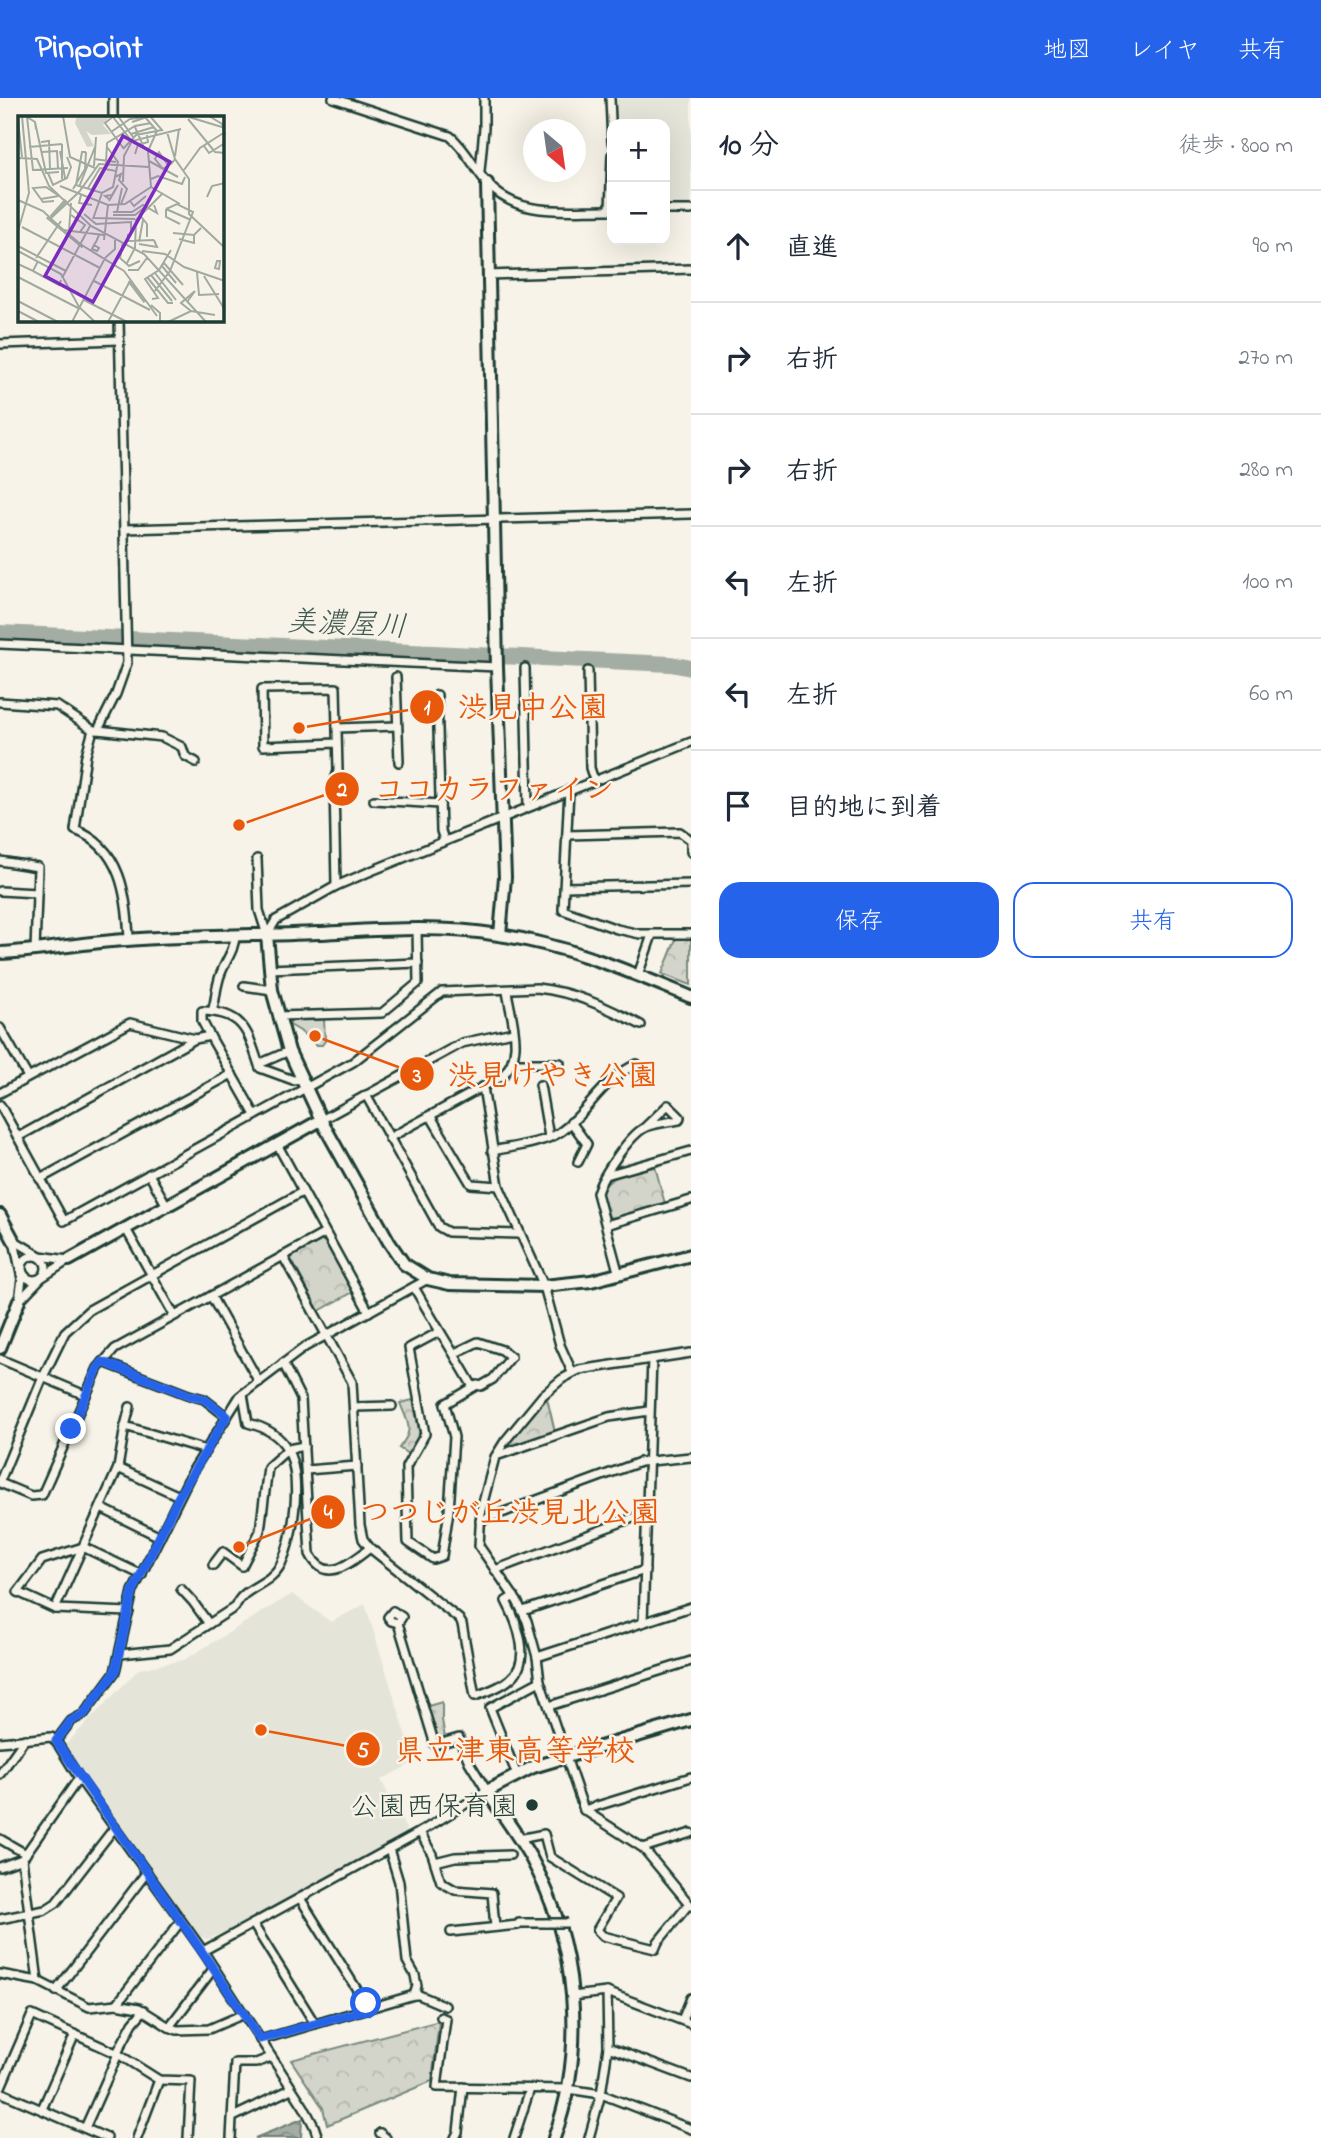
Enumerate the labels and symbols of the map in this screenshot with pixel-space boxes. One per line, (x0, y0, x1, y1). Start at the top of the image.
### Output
inset map (18, 116, 224, 322)
north arrow (523, 119, 586, 182)
water label: 美濃屋川 (286, 601, 408, 651)
callout: 渋見中公園 (409, 681, 622, 732)
text: 渋見中公園 (458, 688, 608, 732)
text: 1 (424, 694, 431, 724)
callout: ココカラファイン (325, 763, 628, 814)
text: ココカラファイン (374, 770, 614, 814)
text: 2 (336, 776, 348, 806)
callout: 渋見けやき公園 (399, 1049, 672, 1100)
text: 渋見けやき公園 (448, 1056, 658, 1100)
text: 3 (412, 1062, 422, 1092)
route end (55, 1413, 86, 1444)
callout: つつじが丘渋見北公園 (311, 1486, 674, 1537)
text: つつじが丘渋見北公園 (360, 1493, 660, 1537)
text: 4 (324, 1499, 333, 1529)
callout: 県立津東高等学校 (346, 1724, 649, 1775)
text: 県立津東高等学校 (395, 1731, 635, 1775)
text: 5 (357, 1737, 369, 1767)
place label: 公園西保育園 (350, 1788, 518, 1829)
marker: 公園西保育園 (524, 1797, 540, 1813)
route start (350, 1987, 381, 2018)

